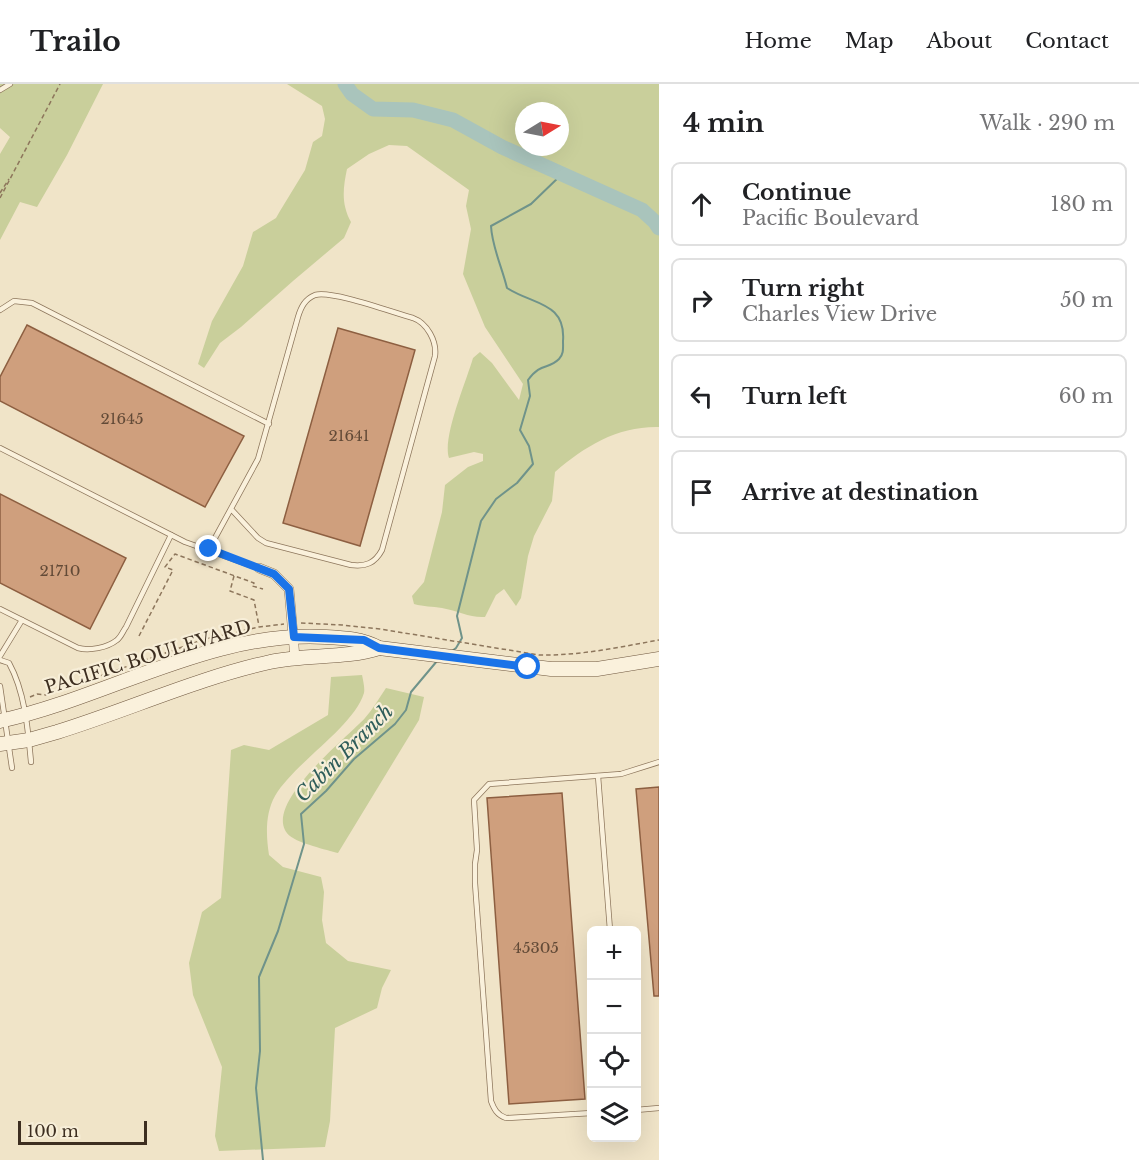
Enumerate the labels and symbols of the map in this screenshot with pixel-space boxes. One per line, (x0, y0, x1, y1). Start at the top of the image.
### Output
north arrow (515, 102, 569, 156)
house number: 21645 (101, 409, 143, 428)
house number: 21641 (328, 426, 370, 445)
route end (195, 535, 221, 561)
house number: 21710 (40, 561, 80, 580)
street label: PACIFIC BOULEVARD (42, 615, 254, 699)
route start (514, 653, 540, 679)
water label: Cabin Branch (290, 699, 398, 807)
house number: 45305 (513, 938, 559, 957)
scale bar (18, 1118, 147, 1146)

